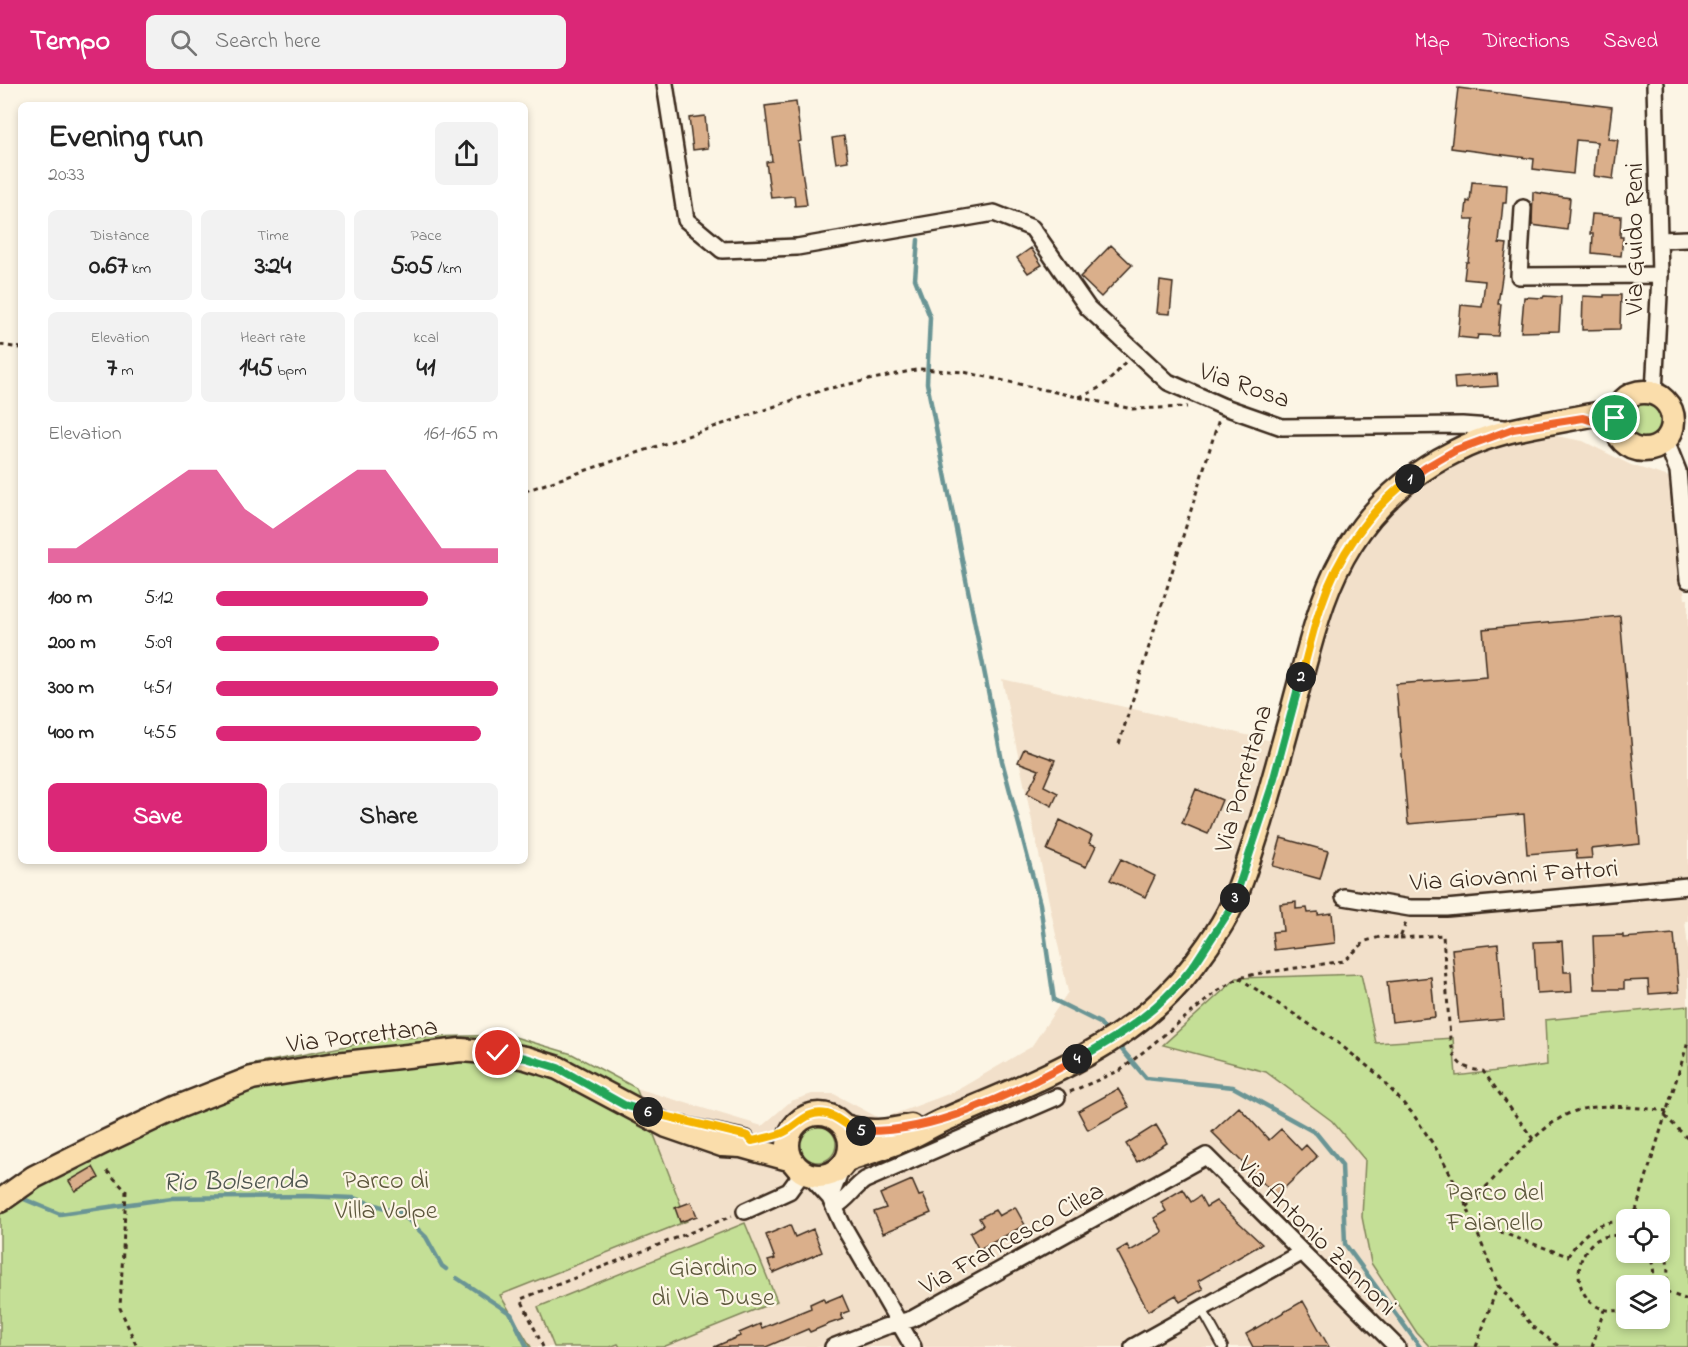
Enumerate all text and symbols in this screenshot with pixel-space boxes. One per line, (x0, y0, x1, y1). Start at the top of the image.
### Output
search box (146, 15, 566, 69)
text: Tempo (30, 22, 110, 63)
icon: search (167, 26, 200, 59)
text: Search here (215, 26, 321, 58)
text: Map (1414, 27, 1450, 57)
text: Directions (1483, 27, 1570, 57)
text: Saved (1603, 27, 1658, 57)
text: Evening run (48, 114, 203, 162)
button: share (435, 122, 498, 185)
text: 20:33 (48, 161, 85, 190)
street label: Via Guido Reni (1617, 163, 1655, 316)
text: Distance (91, 224, 149, 248)
text: Time (257, 224, 289, 248)
text: Pace (410, 224, 442, 248)
text: 0.67 (89, 248, 128, 286)
text: 3:24 (255, 248, 291, 286)
text: 5:05 (390, 248, 433, 286)
text: km (128, 257, 151, 281)
text: /km (433, 257, 462, 281)
text: Elevation (91, 326, 149, 350)
text: Heart rate (240, 326, 306, 350)
text: kcal (413, 326, 439, 350)
text: 7 (106, 350, 117, 388)
text: 145 (239, 350, 273, 388)
text: 41 (417, 350, 435, 388)
street label: Via Rosa (1192, 353, 1295, 420)
text: m (117, 359, 134, 383)
text: bpm (273, 359, 307, 383)
pin (1589, 392, 1640, 443)
icon: arrive (1598, 401, 1631, 434)
text: Elevation (48, 420, 122, 449)
text: 161–165 m (424, 420, 498, 449)
pin: 1 (1395, 464, 1425, 494)
text: 1 (1407, 467, 1413, 491)
text: 100 m (48, 584, 92, 613)
text: 5:12 (144, 584, 173, 613)
text: 200 m (48, 629, 96, 658)
text: 5:09 (144, 629, 172, 658)
pin: 2 (1286, 662, 1316, 692)
text: 2 (1297, 665, 1305, 689)
text: 300 m (48, 674, 94, 703)
text: 4:51 (144, 674, 172, 703)
street label: Via Porrettana (1205, 701, 1284, 858)
text: 400 m (48, 719, 94, 748)
text: 4:55 (144, 719, 177, 748)
button: Save (48, 783, 267, 852)
button: Share (279, 783, 498, 852)
street label: Via Giovanni Fattori (1408, 851, 1620, 903)
pin: 3 (1220, 883, 1250, 913)
text: 3 (1232, 886, 1238, 910)
street label: Via Porrettana (284, 1009, 440, 1065)
pin (472, 1027, 523, 1078)
icon: check (481, 1036, 514, 1069)
pin: 4 (1062, 1044, 1092, 1074)
text: 4 (1074, 1047, 1080, 1071)
pin: 6 (633, 1097, 663, 1127)
text: 6 (644, 1100, 652, 1124)
pin: 5 (846, 1116, 876, 1146)
text: 5 (856, 1119, 866, 1143)
street label: Via Antonio Zannoni (1226, 1148, 1405, 1326)
water label: Rio Bolsenda (162, 1162, 309, 1203)
park label: Parco di Villa Volpe (334, 1163, 438, 1231)
street label: Via Francesco Cilea (913, 1173, 1112, 1307)
park label: Parco del Faianello (1446, 1175, 1544, 1243)
map controls (1616, 1209, 1670, 1329)
button: locate (1616, 1209, 1670, 1263)
park label: Giardino di Via Duse (651, 1250, 775, 1318)
button: layers (1616, 1275, 1670, 1329)

